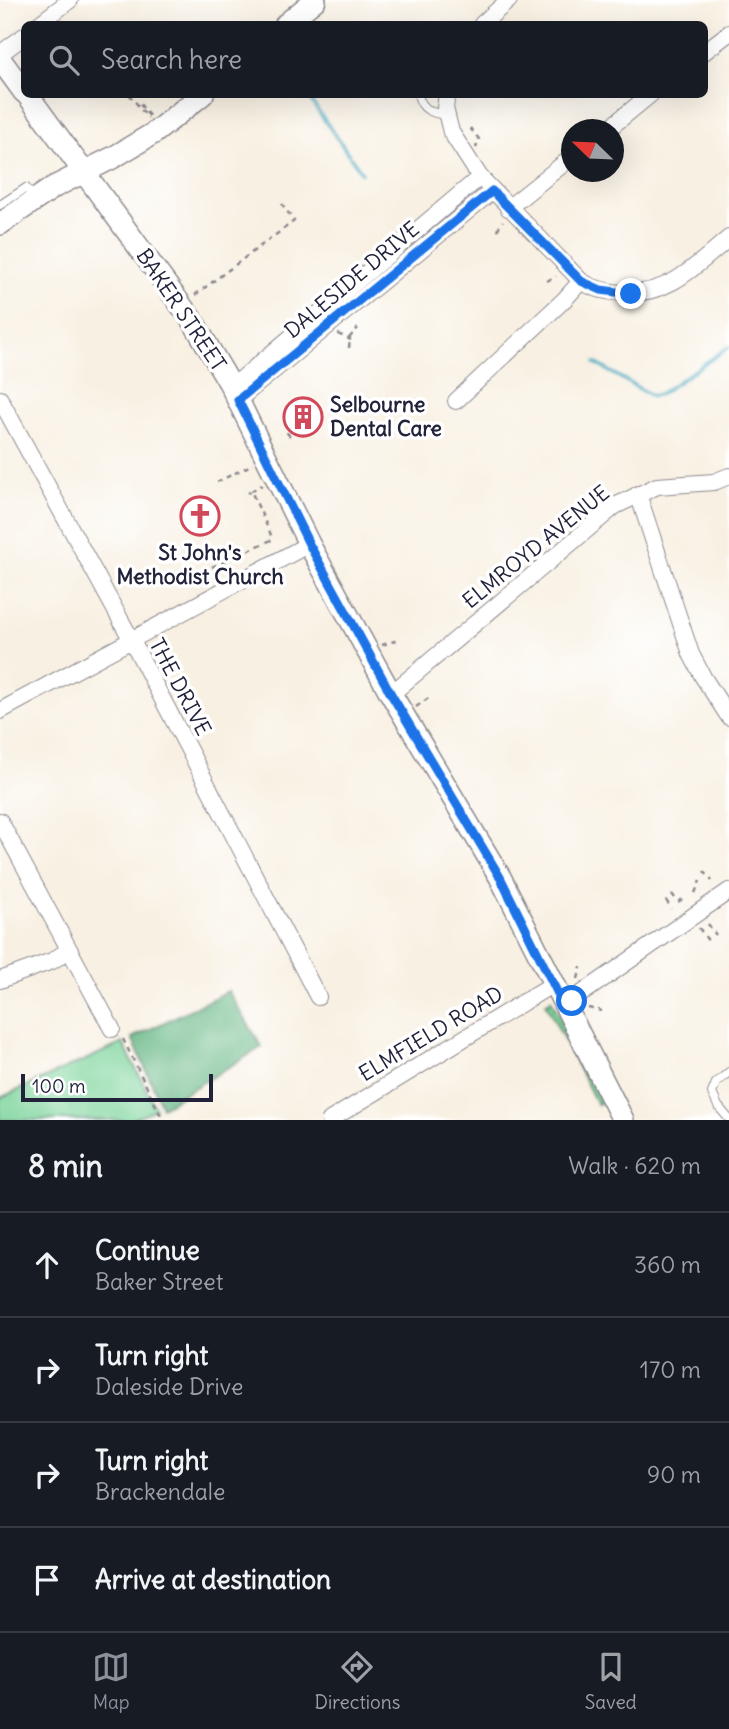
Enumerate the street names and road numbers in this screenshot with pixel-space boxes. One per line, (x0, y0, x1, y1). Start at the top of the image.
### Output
street label: DALESIDE DRIVE (279, 215, 425, 344)
street label: BAKER STREET (130, 243, 232, 376)
street label: ELMROYD AVENUE (457, 479, 615, 614)
street label: THE DRIVE (144, 634, 217, 740)
street label: ELMFIELD ROAD (354, 980, 508, 1087)

